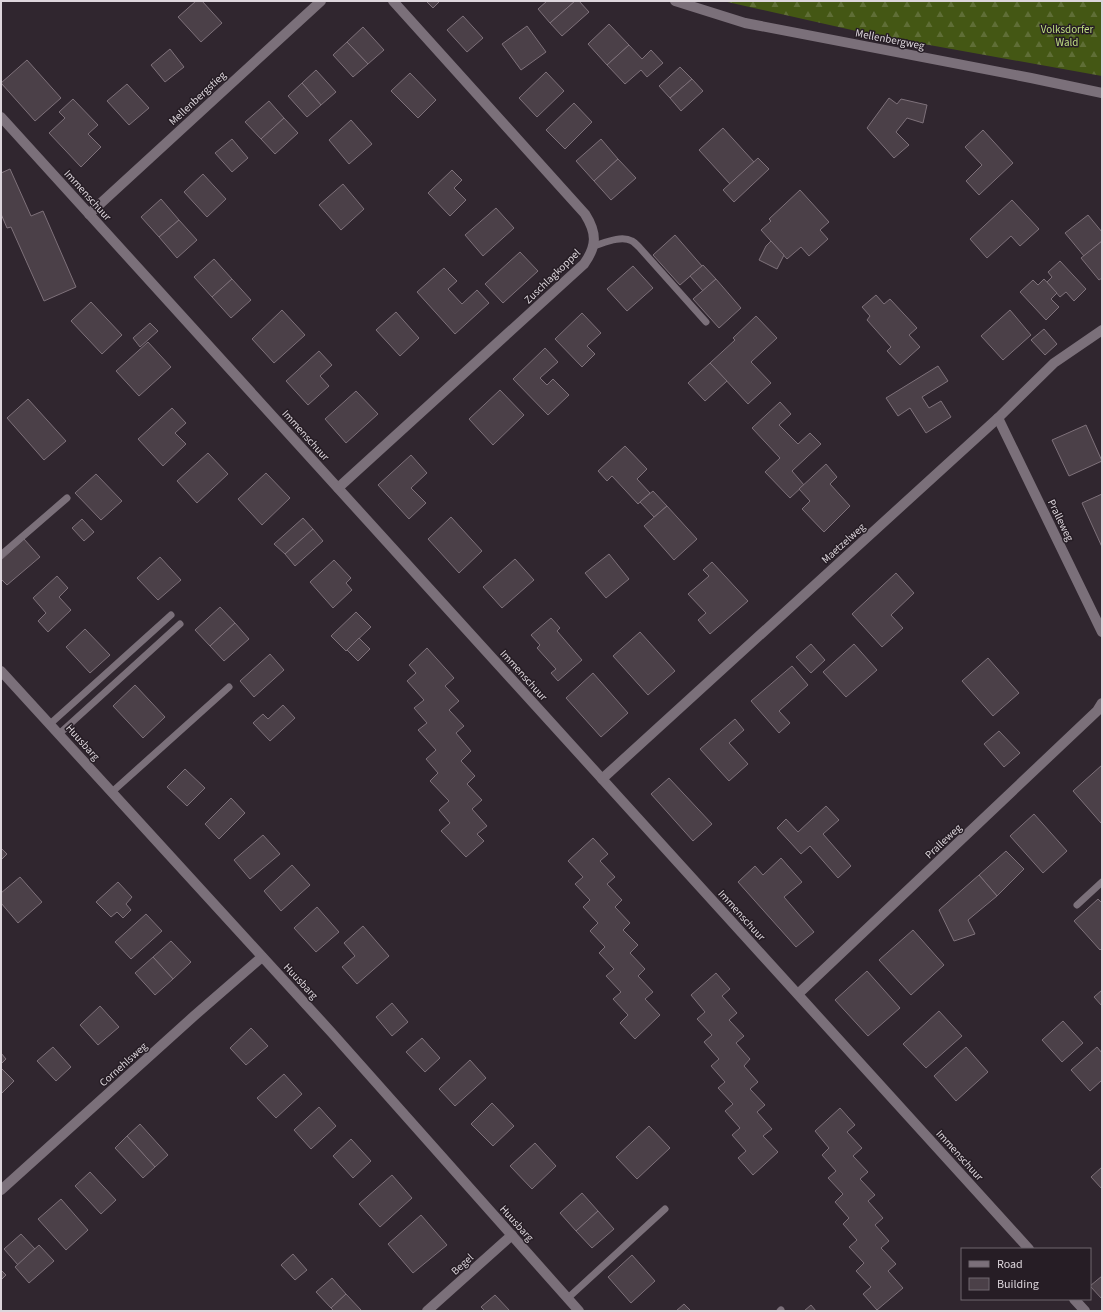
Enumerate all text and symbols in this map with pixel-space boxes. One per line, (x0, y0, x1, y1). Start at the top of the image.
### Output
park label: Volksdorfer Wald (1041, 22, 1093, 50)
street label: Mellenbergweg (854, 25, 926, 54)
street label: Mellenbergstieg (166, 68, 229, 129)
street label: Immenschuur (61, 167, 115, 224)
street label: Zuschlagkoppel (521, 246, 584, 307)
street label: Immenschuur (279, 407, 333, 464)
street label: Pralleweg (1044, 497, 1077, 544)
street label: Maetzelweg (818, 519, 869, 567)
street label: Immenschuur (497, 647, 551, 704)
street label: Huusbarg (62, 721, 103, 764)
street label: Pralleweg (922, 820, 965, 862)
street label: Immenschuur (715, 887, 769, 944)
street label: Huusbarg (280, 960, 322, 1003)
street label: Cornehlsweg (96, 1039, 151, 1090)
street label: Immenschuur (933, 1127, 987, 1184)
street label: Huusbarg (496, 1202, 537, 1245)
legend (961, 1248, 1091, 1300)
street label: Begel (448, 1250, 477, 1278)
text: Road (997, 1256, 1023, 1273)
text: Building (997, 1276, 1039, 1293)

